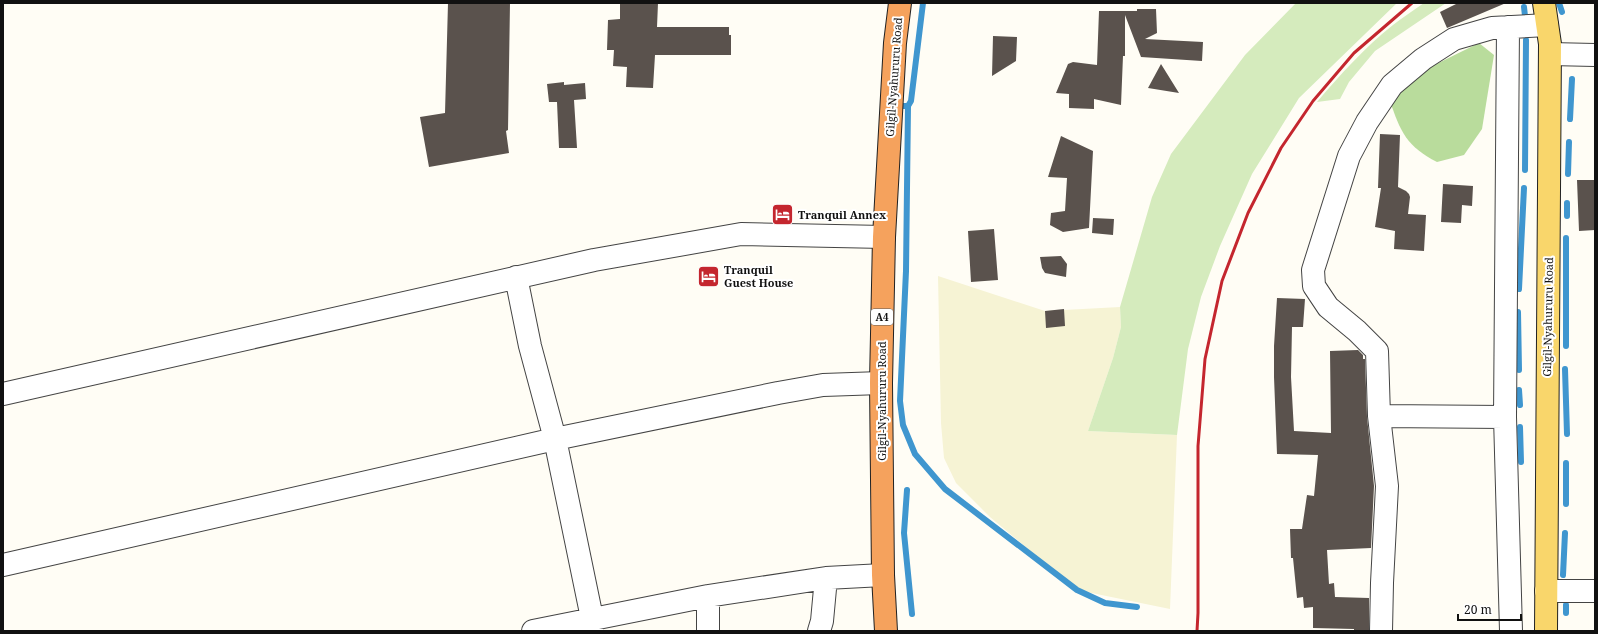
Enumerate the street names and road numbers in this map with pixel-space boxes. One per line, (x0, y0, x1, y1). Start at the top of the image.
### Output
street label: Gilgil-Nyahururu Road (882, 17, 905, 137)
street label: Gilgil-Nyahururu Road (1539, 257, 1556, 377)
road number: A4 (871, 309, 893, 325)
street label: Gilgil-Nyahururu Road (874, 341, 889, 461)

